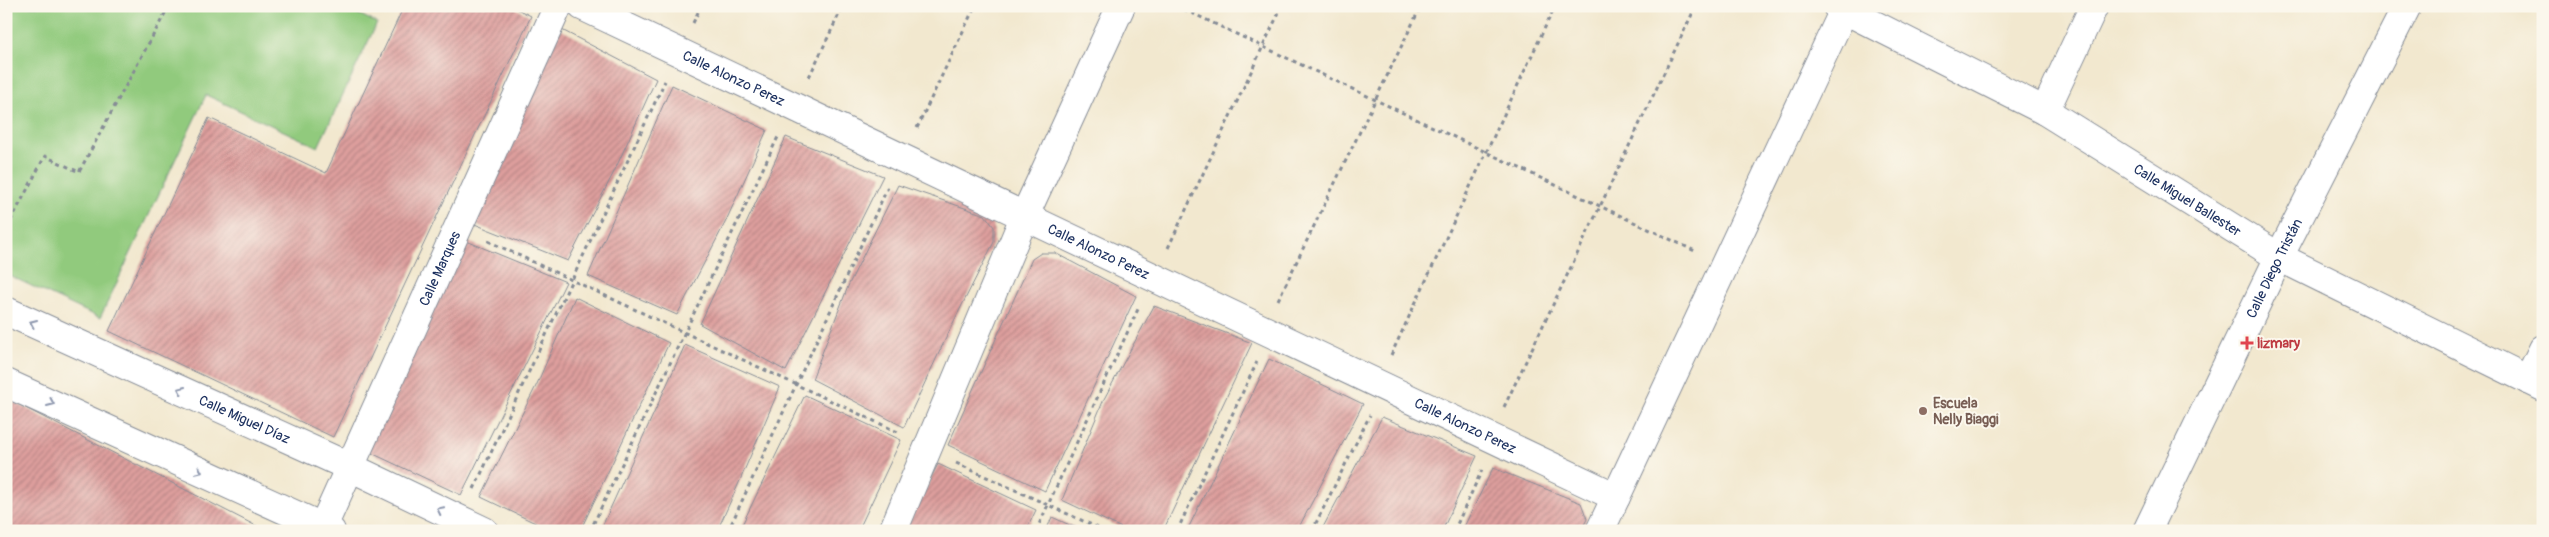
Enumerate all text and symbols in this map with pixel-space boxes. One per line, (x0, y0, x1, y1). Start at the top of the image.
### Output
street label: Calle Alonzo Perez (680, 47, 787, 110)
street label: Calle Miguel Ballester (2130, 160, 2244, 240)
street label: Calle Diego Tristán (2243, 216, 2306, 321)
street label: Calle Alonzo Perez (1045, 220, 1152, 283)
street label: Calle Marques (416, 228, 464, 309)
one-way arrow (29, 319, 38, 330)
place label: lizmary (2257, 335, 2300, 352)
marker: lizmary (2241, 337, 2253, 349)
one-way arrow (177, 386, 186, 397)
street label: Calle Miguel Díaz (196, 392, 293, 448)
street label: Calle Alonzo Perez (1411, 394, 1519, 457)
place label: Escuela Nelly Biaggi (1933, 395, 1999, 428)
one-way arrow (46, 397, 55, 408)
marker: Escuela Nelly Biaggi (1917, 405, 1929, 417)
one-way arrow (194, 464, 203, 475)
one-way arrow (436, 505, 445, 516)

